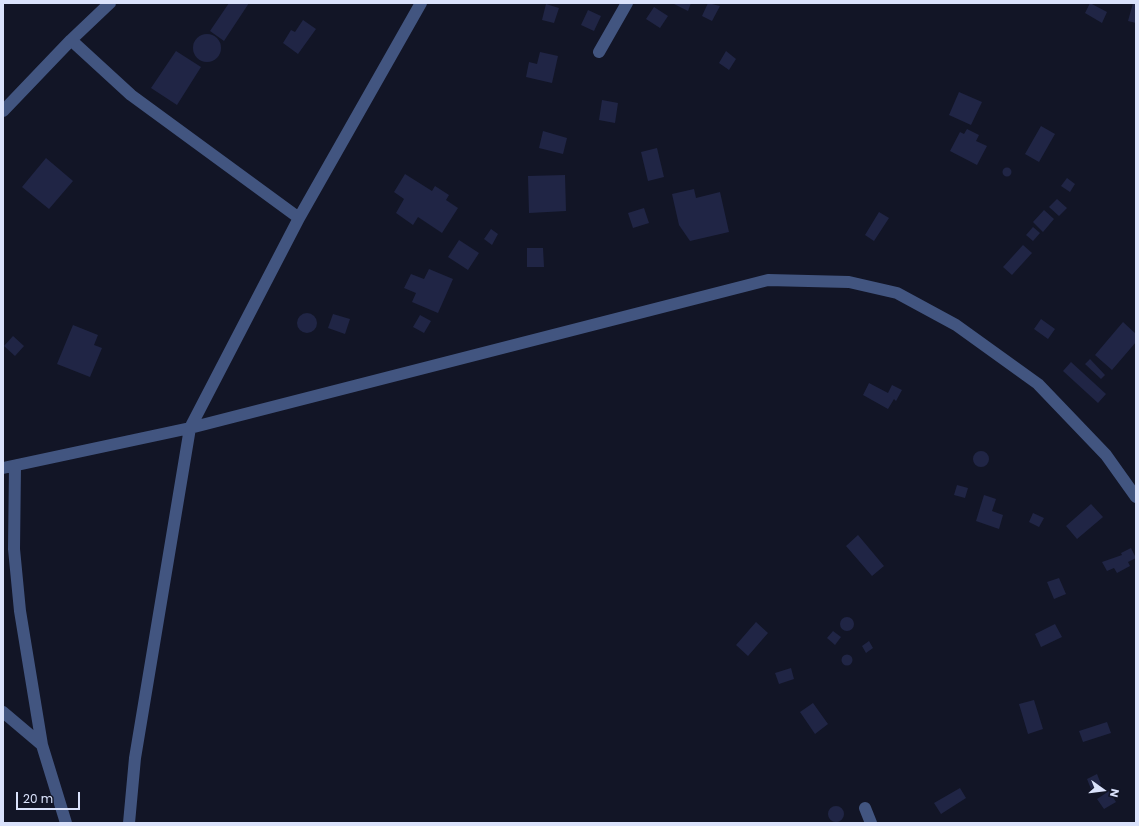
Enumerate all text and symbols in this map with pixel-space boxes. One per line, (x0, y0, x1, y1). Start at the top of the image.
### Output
north arrow (1083, 770, 1123, 810)
scale bar (18, 784, 82, 810)
text: N (1106, 787, 1123, 799)
text: 20 m (23, 790, 53, 807)

